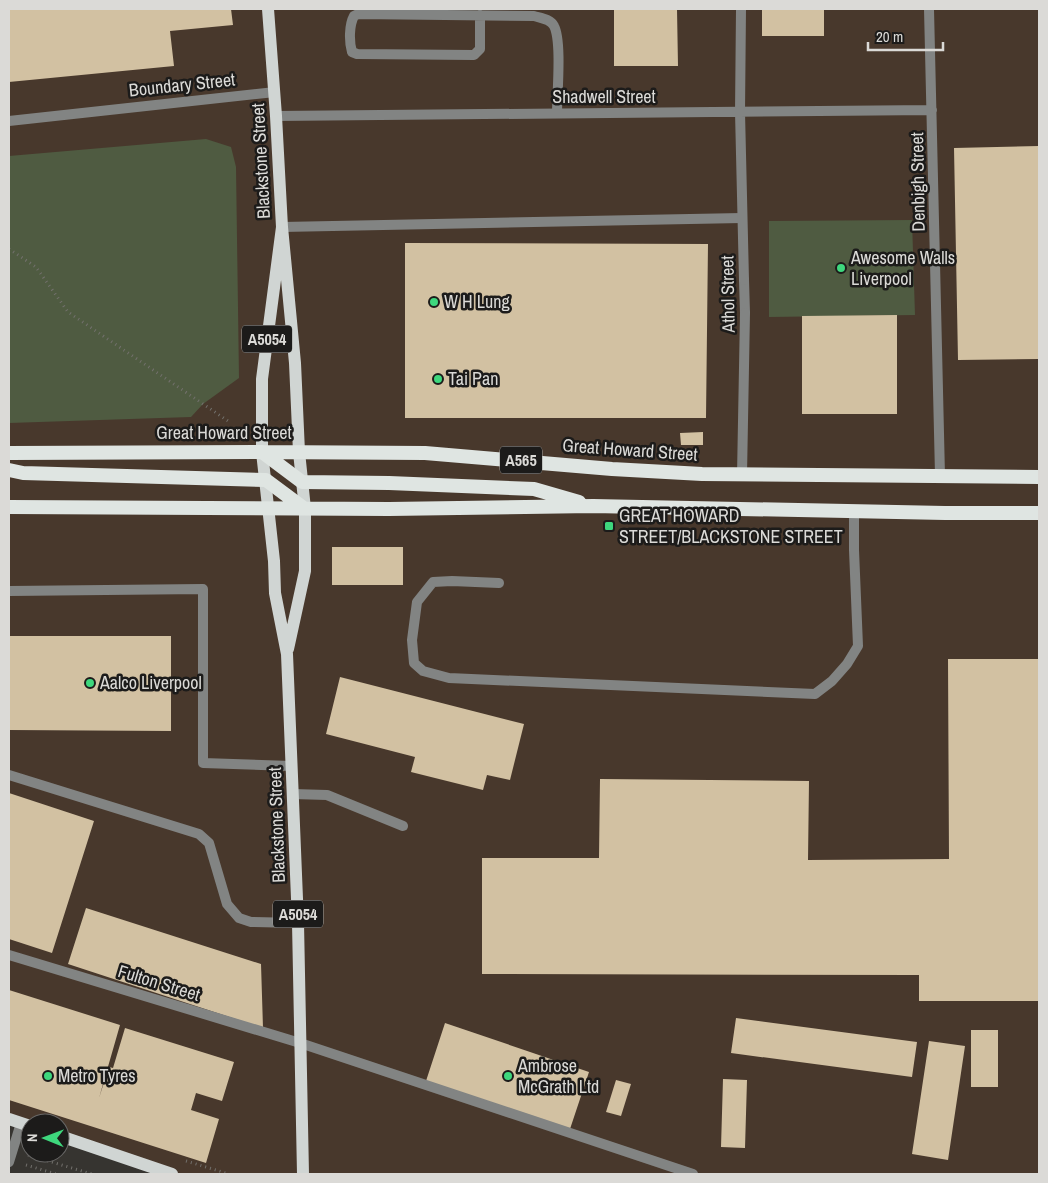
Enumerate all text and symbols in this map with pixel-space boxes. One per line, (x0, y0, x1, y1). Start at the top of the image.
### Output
scale bar (868, 20, 943, 52)
text: 20 m (876, 26, 903, 47)
street label: Boundary Street (128, 66, 236, 103)
street label: Shadwell Street (552, 84, 656, 109)
street label: Blackstone Street (245, 103, 276, 219)
street label: Denbigh Street (904, 132, 931, 232)
place label: Awesome Walls Liverpool (850, 245, 955, 291)
street label: Athol Street (714, 255, 741, 334)
marker: Awesome Walls Liverpool (835, 262, 847, 274)
place label: W H Lung (444, 289, 510, 314)
marker: W H Lung (428, 296, 440, 308)
road number: A5054 (242, 326, 292, 352)
place label: Tai Pan (448, 366, 498, 391)
marker: Tai Pan (432, 373, 444, 385)
street label: Great Howard Street (156, 420, 292, 445)
street label: Great Howard Street (562, 432, 698, 467)
road number: A565 (500, 446, 542, 474)
place label: GREAT HOWARD STREET/BLACKSTONE STREET (619, 503, 843, 549)
marker: GREAT HOWARD STREET/BLACKSTONE STREET (603, 520, 615, 532)
place label: Aalco Liverpool (99, 670, 202, 695)
marker: Aalco Liverpool (84, 677, 96, 689)
street label: Blackstone Street (262, 767, 291, 883)
road number: A5054 (273, 901, 323, 928)
street label: Fulton Street (115, 958, 203, 1007)
place label: Ambrose McGrath Ltd (517, 1053, 599, 1099)
place label: Metro Tyres (58, 1063, 136, 1088)
marker: Metro Tyres (42, 1070, 54, 1082)
marker: Ambrose McGrath Ltd (502, 1070, 514, 1082)
north arrow (20, 1113, 70, 1163)
text: N (23, 1133, 41, 1142)

